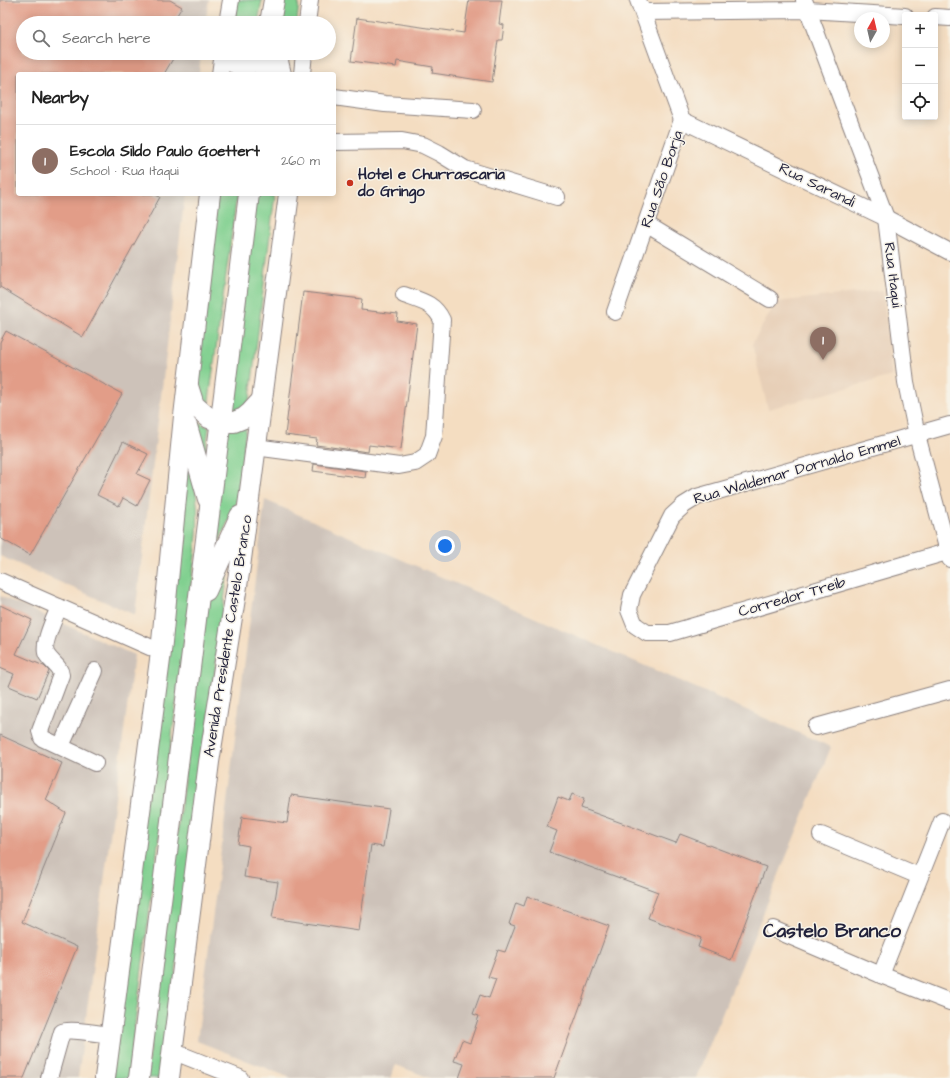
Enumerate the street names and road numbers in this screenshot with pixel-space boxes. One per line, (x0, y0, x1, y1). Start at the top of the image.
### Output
street label: Rua São Borja (636, 127, 689, 230)
street label: Rua Sarandi (775, 157, 859, 213)
street label: Rua Itaqui (879, 241, 908, 310)
street label: Rua Waldemar Dornaldo Emmel (691, 430, 903, 510)
street label: Avenida Presidente Castelo Branco (198, 513, 258, 758)
street label: Corredor Treib (736, 572, 849, 622)

